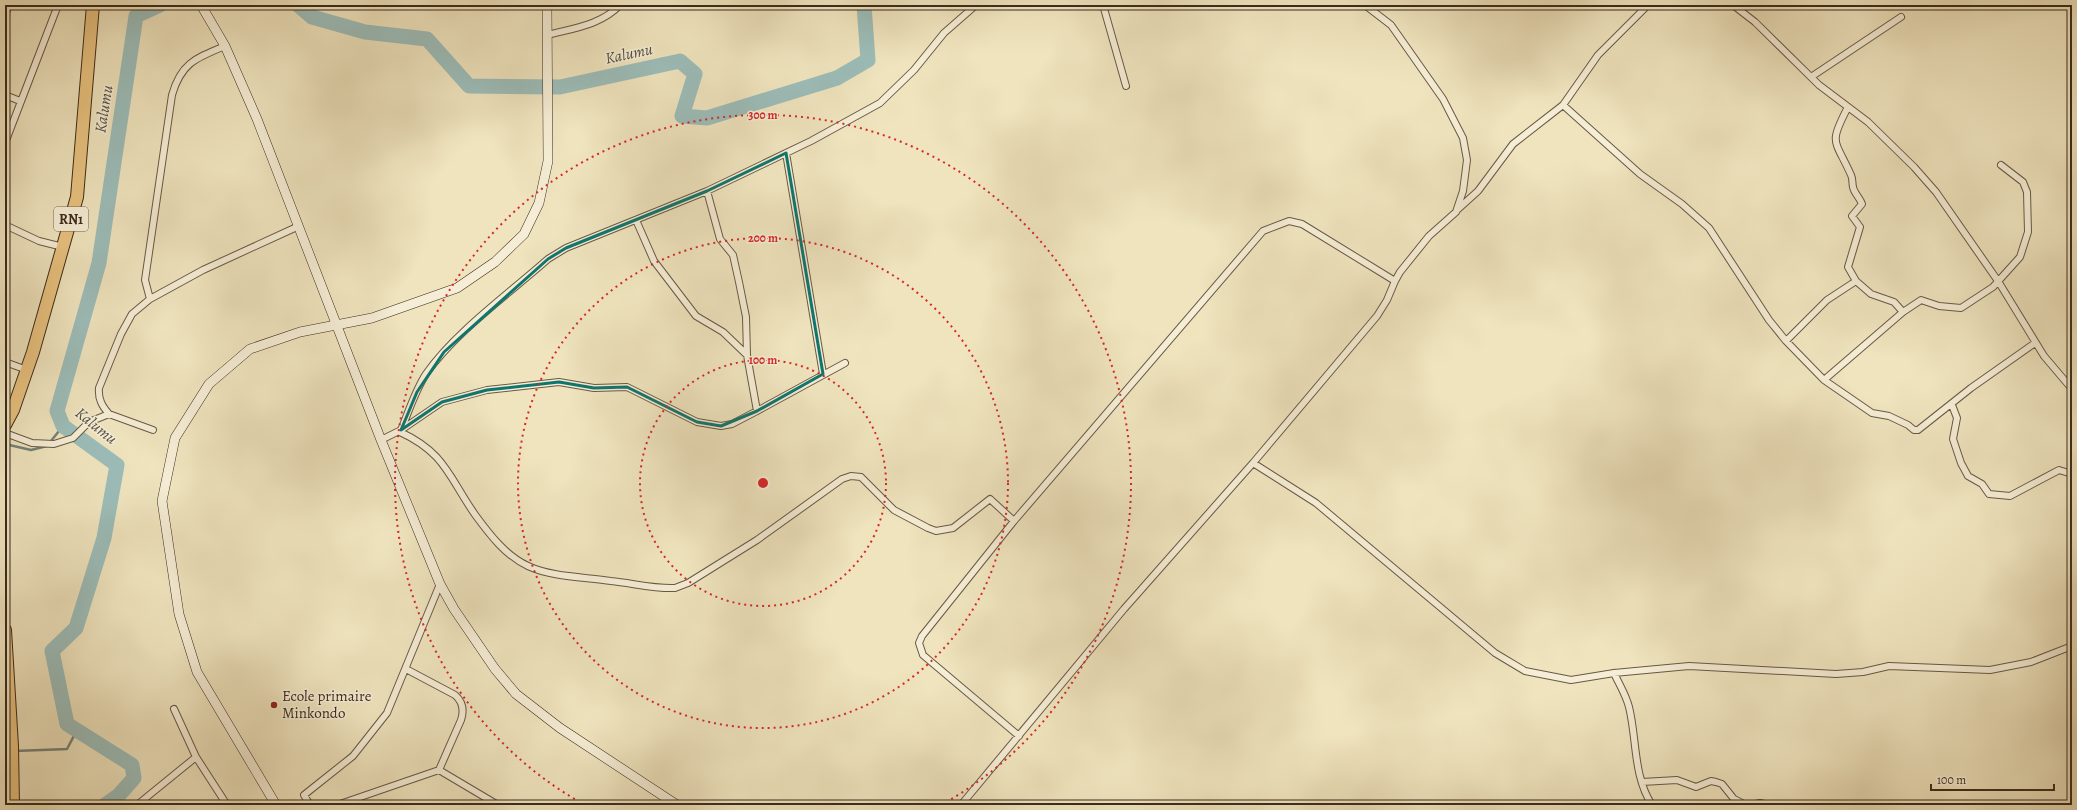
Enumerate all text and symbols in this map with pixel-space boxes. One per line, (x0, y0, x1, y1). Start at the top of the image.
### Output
water label: Kalumu (603, 38, 655, 70)
water label: Kalumu (89, 83, 119, 134)
text: 300 m (748, 107, 778, 123)
road number: RN1 (54, 207, 88, 231)
text: 200 m (748, 230, 778, 246)
text: 100 m (749, 352, 777, 368)
water label: Kalumu (70, 402, 122, 450)
centre of rings (756, 476, 770, 490)
place label: Ecole primaire Minkondo (282, 686, 372, 723)
marker: Ecole primaire Minkondo (269, 700, 279, 710)
scale bar (1931, 766, 2054, 792)
text: 100 m (1937, 772, 1966, 788)

